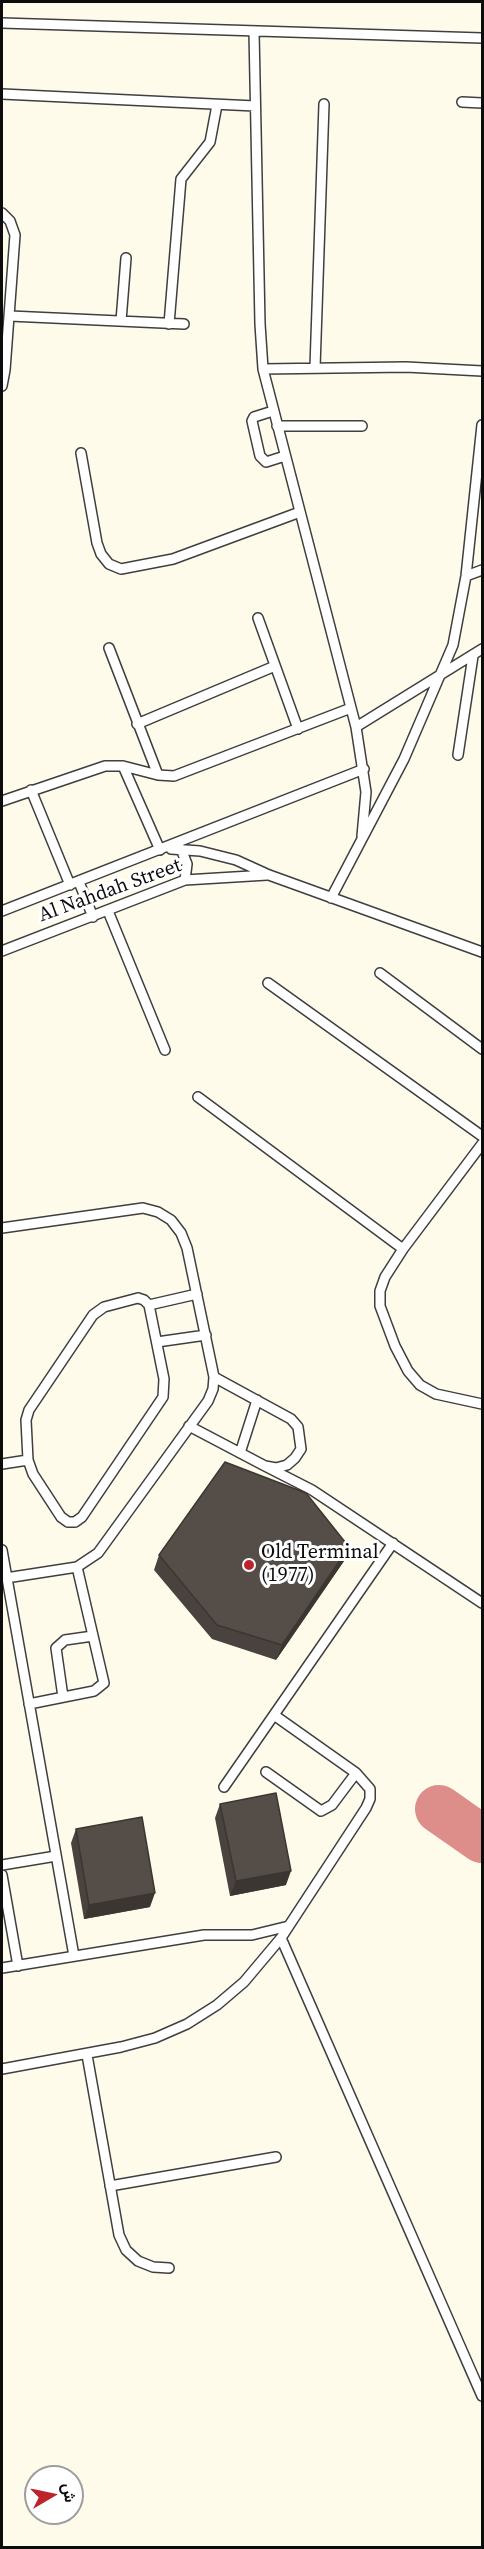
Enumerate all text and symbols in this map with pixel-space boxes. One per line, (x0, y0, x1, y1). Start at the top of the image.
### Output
street label: Al Nahdah Street (35, 854, 185, 928)
place label: Old Terminal (1977) (261, 1541, 379, 1588)
marker: Old Terminal (1977) (242, 1558, 256, 1572)
north arrow (24, 2465, 84, 2525)
text: ش (57, 2481, 82, 2504)

